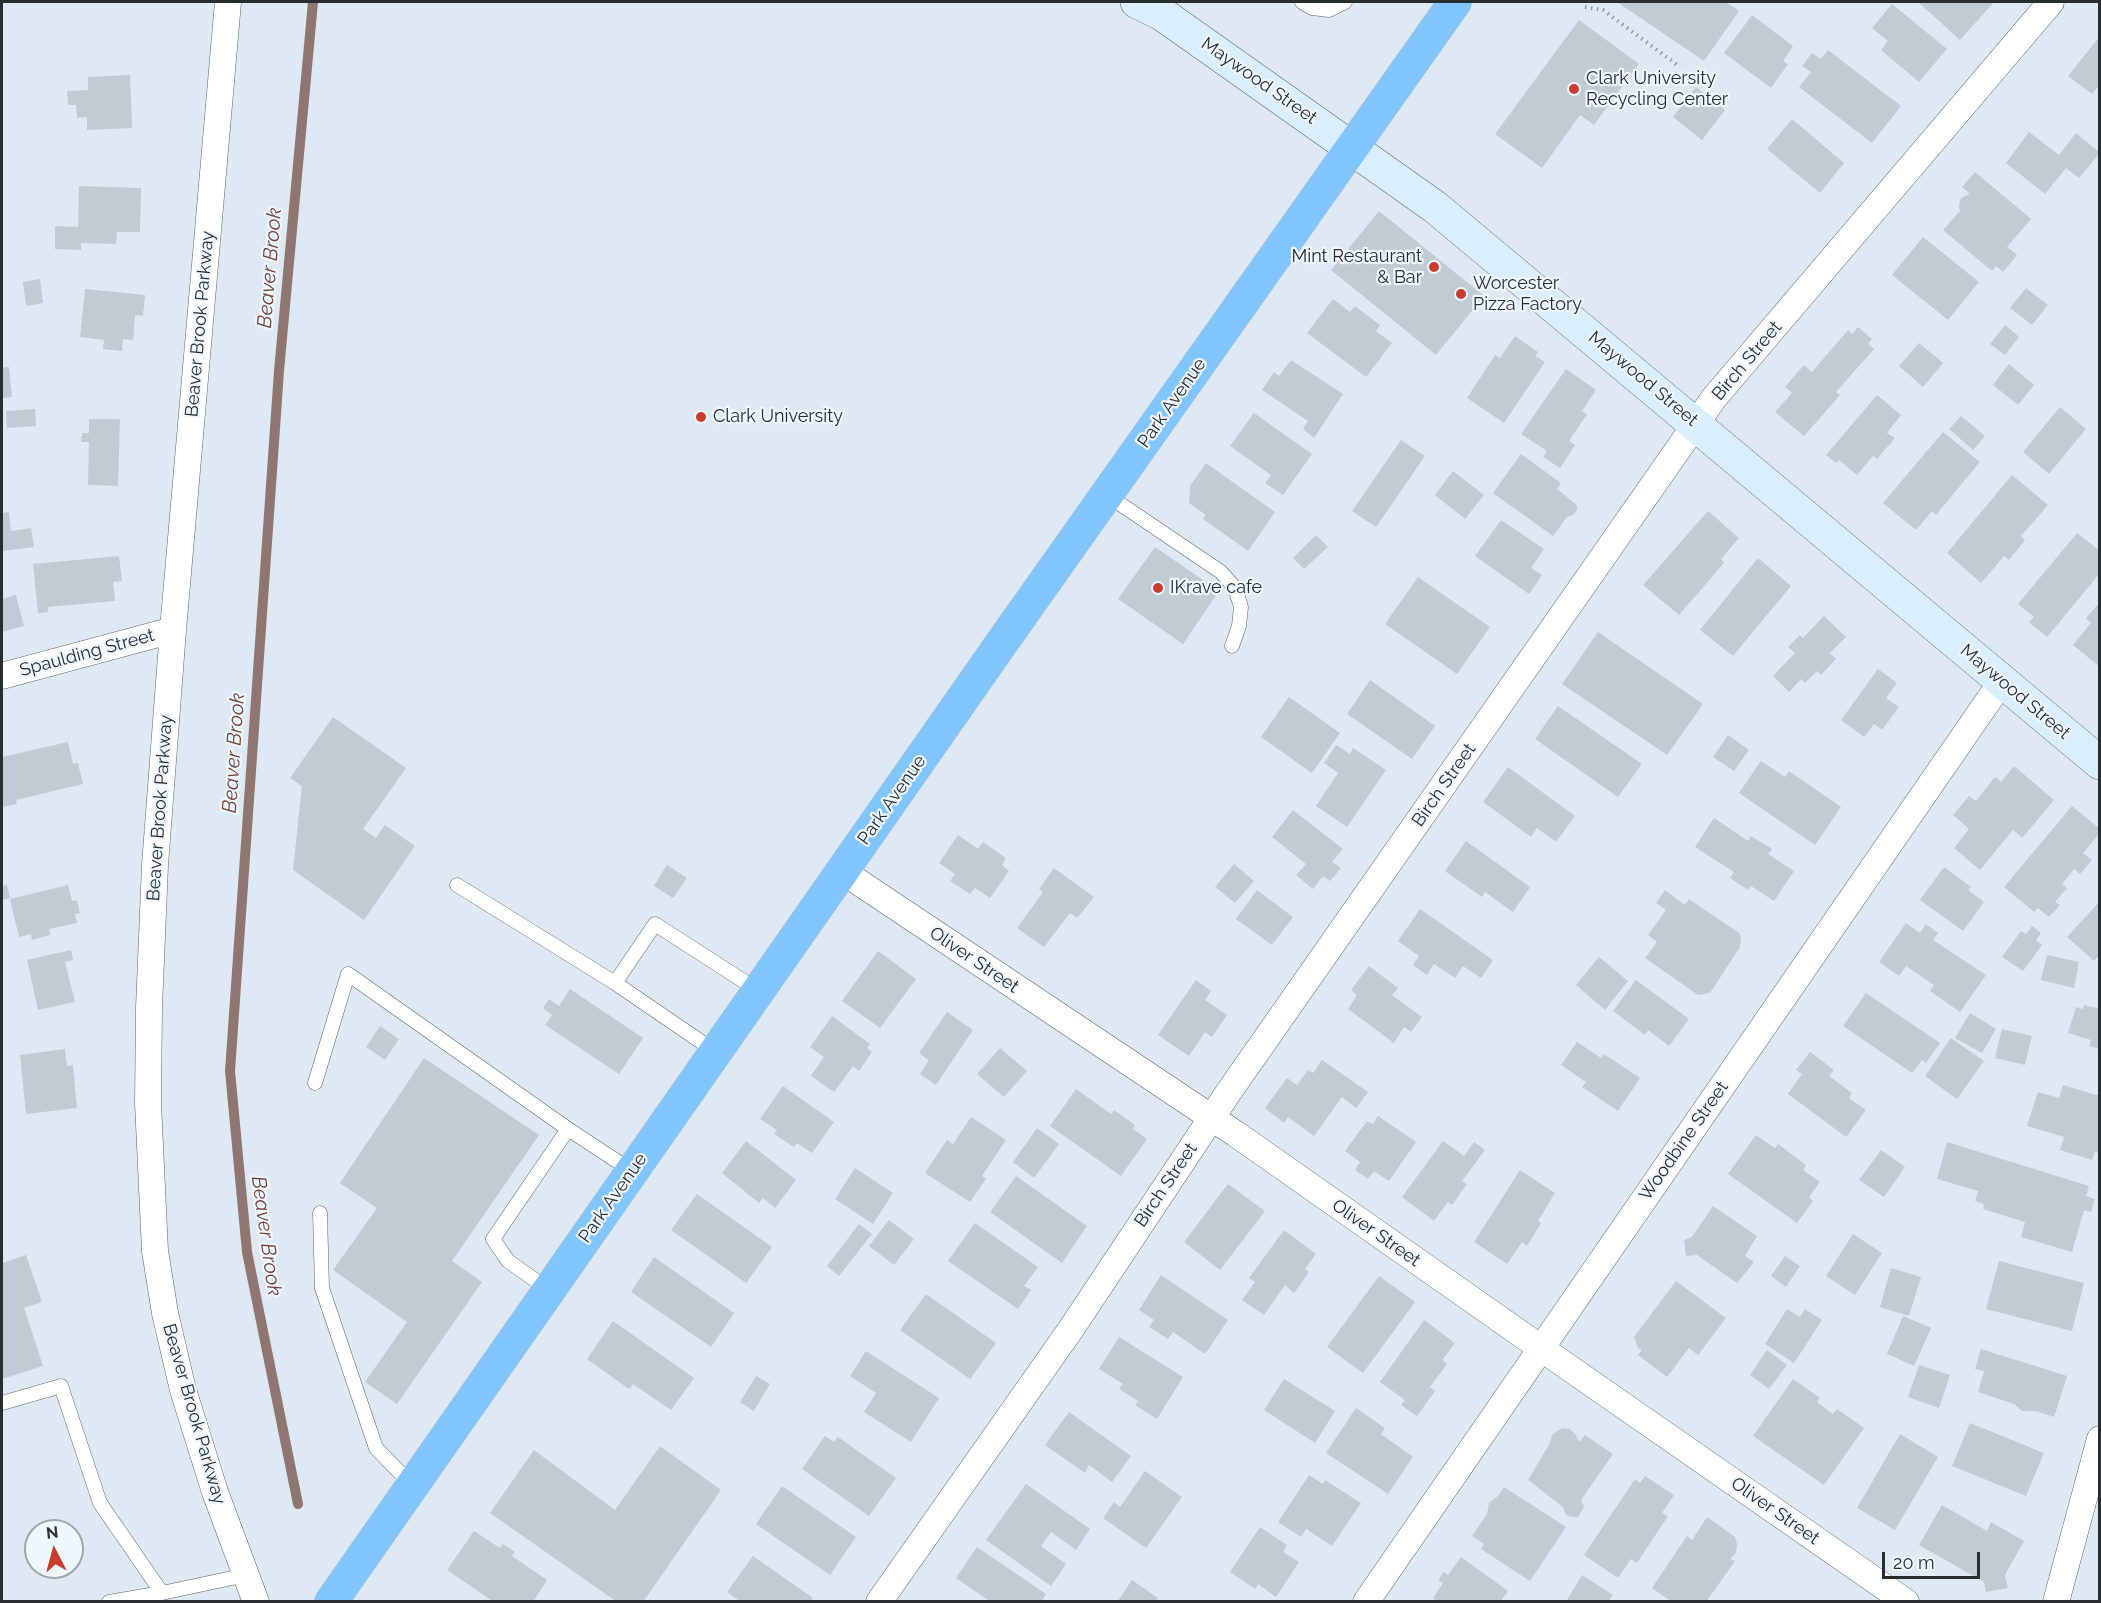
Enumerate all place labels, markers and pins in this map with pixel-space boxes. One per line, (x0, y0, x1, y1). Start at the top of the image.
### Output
place label: Clark University Recycling Center (1586, 68, 1728, 110)
marker: Clark University Recycling Center (1567, 82, 1581, 96)
place label: Mint Restaurant & Bar (1291, 246, 1422, 288)
marker: Mint Restaurant & Bar (1427, 260, 1441, 274)
place label: Worcester Pizza Factory (1473, 273, 1582, 316)
marker: Worcester Pizza Factory (1454, 287, 1468, 301)
place label: Clark University (713, 406, 843, 428)
marker: Clark University (694, 410, 708, 424)
place label: IKrave cafe (1170, 577, 1262, 599)
marker: IKrave cafe (1151, 581, 1165, 595)

